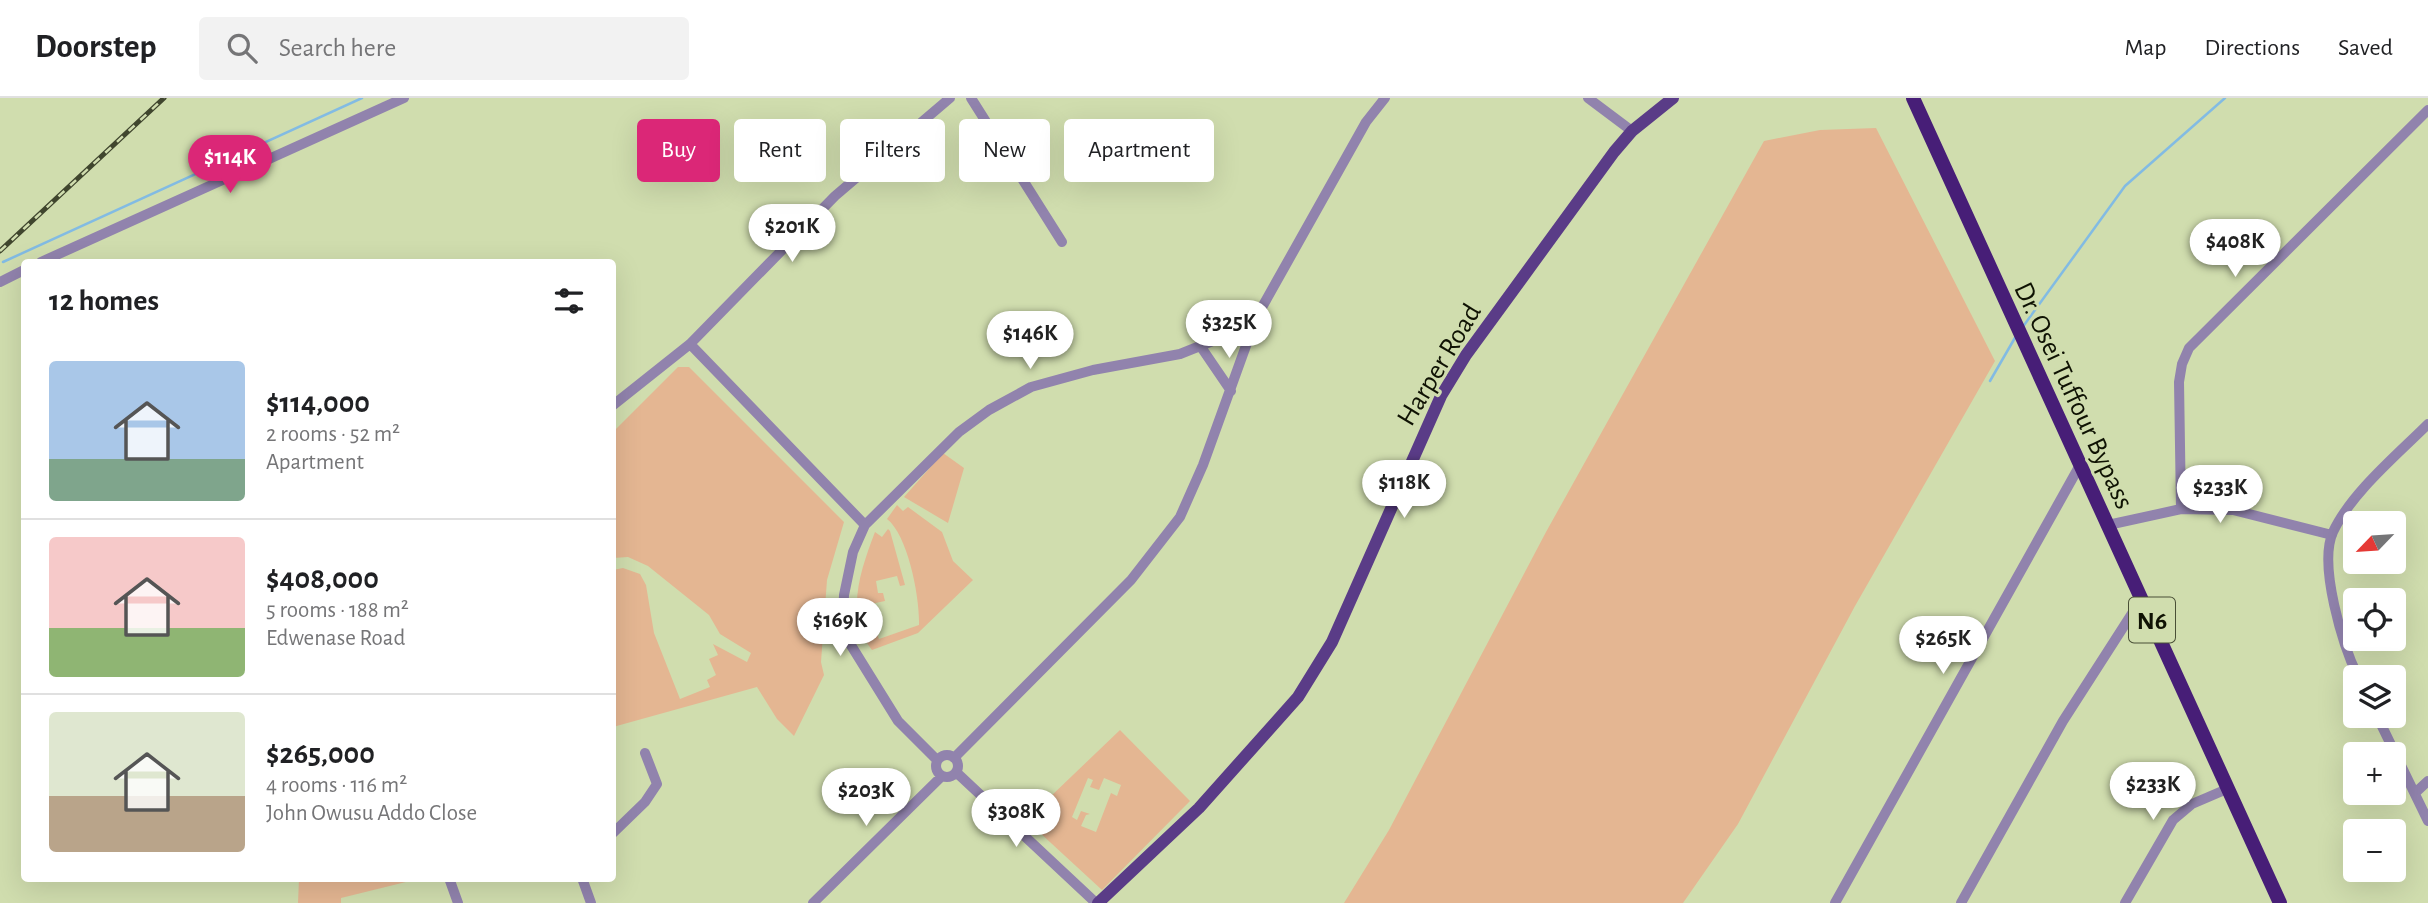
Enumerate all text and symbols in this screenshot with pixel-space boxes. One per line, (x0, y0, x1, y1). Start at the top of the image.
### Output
search box (199, 17, 689, 80)
icon: search (223, 29, 261, 67)
text: Doorstep (35, 31, 157, 64)
text: Search here (279, 35, 396, 61)
text: Map (2124, 36, 2166, 60)
text: Directions (2204, 36, 2300, 60)
text: Saved (2338, 36, 2393, 60)
chip: Buy (637, 119, 720, 182)
chip: Rent (734, 119, 826, 182)
chip: Filters (840, 119, 945, 182)
chip: New (959, 119, 1050, 182)
chip: Apartment (1064, 119, 1214, 182)
pin: $114K (181, 136, 279, 195)
text: $114K (204, 146, 256, 169)
pin: $201K (743, 204, 841, 264)
text: $201K (765, 215, 819, 238)
pin: $408K (2186, 220, 2284, 279)
text: $408K (2206, 230, 2264, 253)
street label: Dr. Osei Tuffour Bypass (2008, 278, 2138, 514)
icon: filters (550, 282, 588, 320)
text: 12 homes (49, 286, 159, 316)
street label: Harper Road (1392, 299, 1487, 431)
pin: $325K (1180, 300, 1278, 360)
text: $325K (1202, 311, 1256, 334)
pin: $146K (981, 312, 1079, 371)
text: $146K (1003, 322, 1057, 345)
text: $114,000 (266, 388, 370, 418)
icon: home (105, 389, 189, 473)
text: 2 rooms · 52 m² (266, 423, 400, 446)
text: Apartment (266, 451, 364, 474)
pin: $118K (1355, 460, 1453, 520)
pin: $233K (2171, 466, 2269, 525)
text: $118K (1378, 471, 1430, 494)
text: $233K (2193, 476, 2247, 499)
north arrow (2343, 511, 2406, 574)
map controls (2343, 511, 2406, 882)
text: $408,000 (266, 564, 379, 594)
icon: home (105, 565, 189, 649)
button: locate (2343, 588, 2406, 651)
pin: $169K (791, 598, 889, 658)
road number: N6 (2129, 598, 2175, 642)
text: 5 rooms · 188 m² (266, 599, 409, 622)
text: $169K (813, 609, 867, 632)
pin: $265K (1894, 616, 1992, 676)
text: Edwenase Road (266, 627, 405, 650)
text: $265K (1915, 627, 1971, 650)
button: layers (2343, 665, 2406, 728)
text: $265,000 (266, 739, 375, 769)
icon: home (105, 740, 189, 824)
button: + (2343, 742, 2406, 805)
pin: $233K (2104, 762, 2202, 822)
pin: $203K (817, 768, 915, 828)
text: $233K (2126, 773, 2180, 796)
text: 4 rooms · 116 m² (266, 774, 407, 797)
text: $203K (838, 779, 894, 802)
pin: $308K (967, 790, 1065, 849)
text: $308K (987, 800, 1045, 823)
text: John Owusu Addo Close (266, 802, 477, 825)
button: − (2343, 819, 2406, 882)

